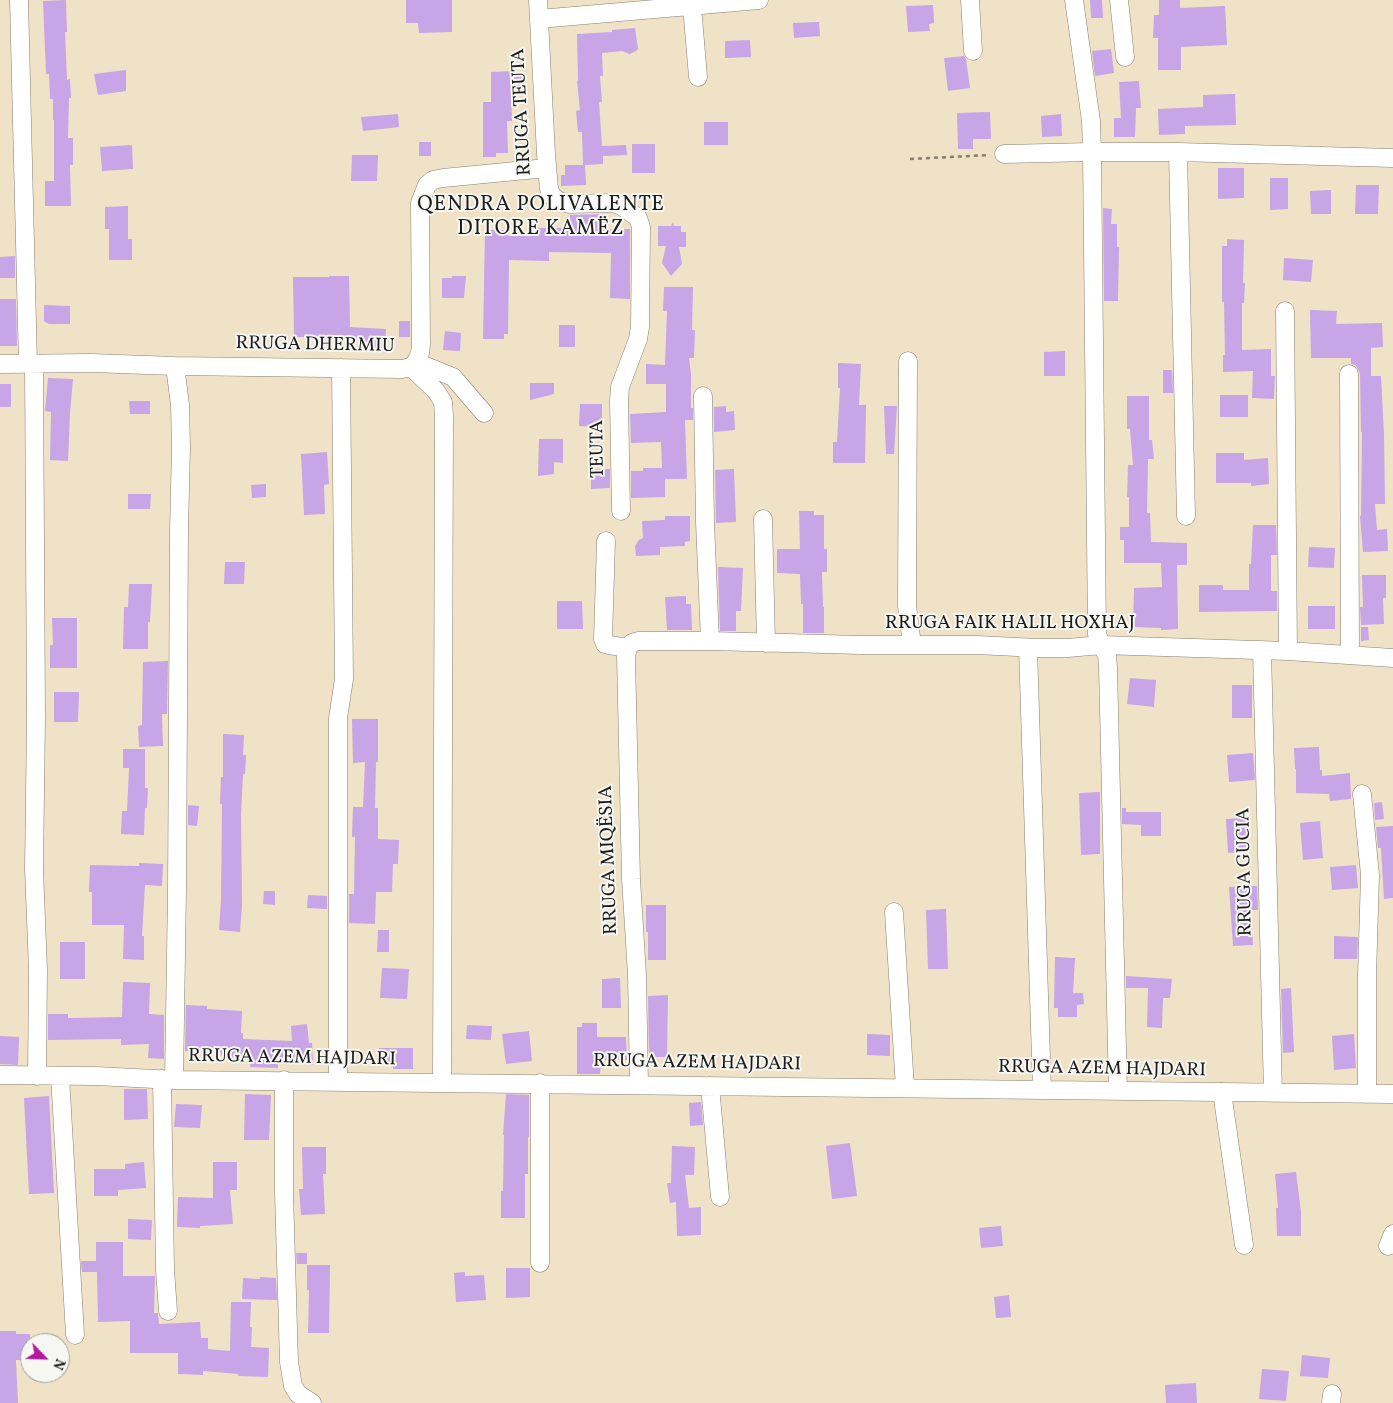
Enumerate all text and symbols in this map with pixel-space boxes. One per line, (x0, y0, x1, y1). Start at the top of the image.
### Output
street label: RRUGA TEUTA (508, 48, 538, 176)
district label: QENDRA POLIVALENTE DITORE KAMËZ (415, 193, 667, 243)
street label: RRUGA DHERMIU (235, 333, 395, 359)
street label: TEUTA (587, 420, 611, 478)
street label: RRUGA FAIK HALIL HOXHAJ (885, 614, 1135, 636)
street label: RRUGA MIQËSIA (596, 785, 624, 935)
street label: RRUGA GUCIA (1233, 808, 1259, 936)
street label: RRUGA AZEM HAJDARI (188, 1046, 396, 1072)
street label: RRUGA AZEM HAJDARI (593, 1051, 801, 1077)
street label: RRUGA AZEM HAJDARI (998, 1057, 1206, 1083)
north arrow (20, 1333, 70, 1383)
text: N (48, 1355, 69, 1372)

